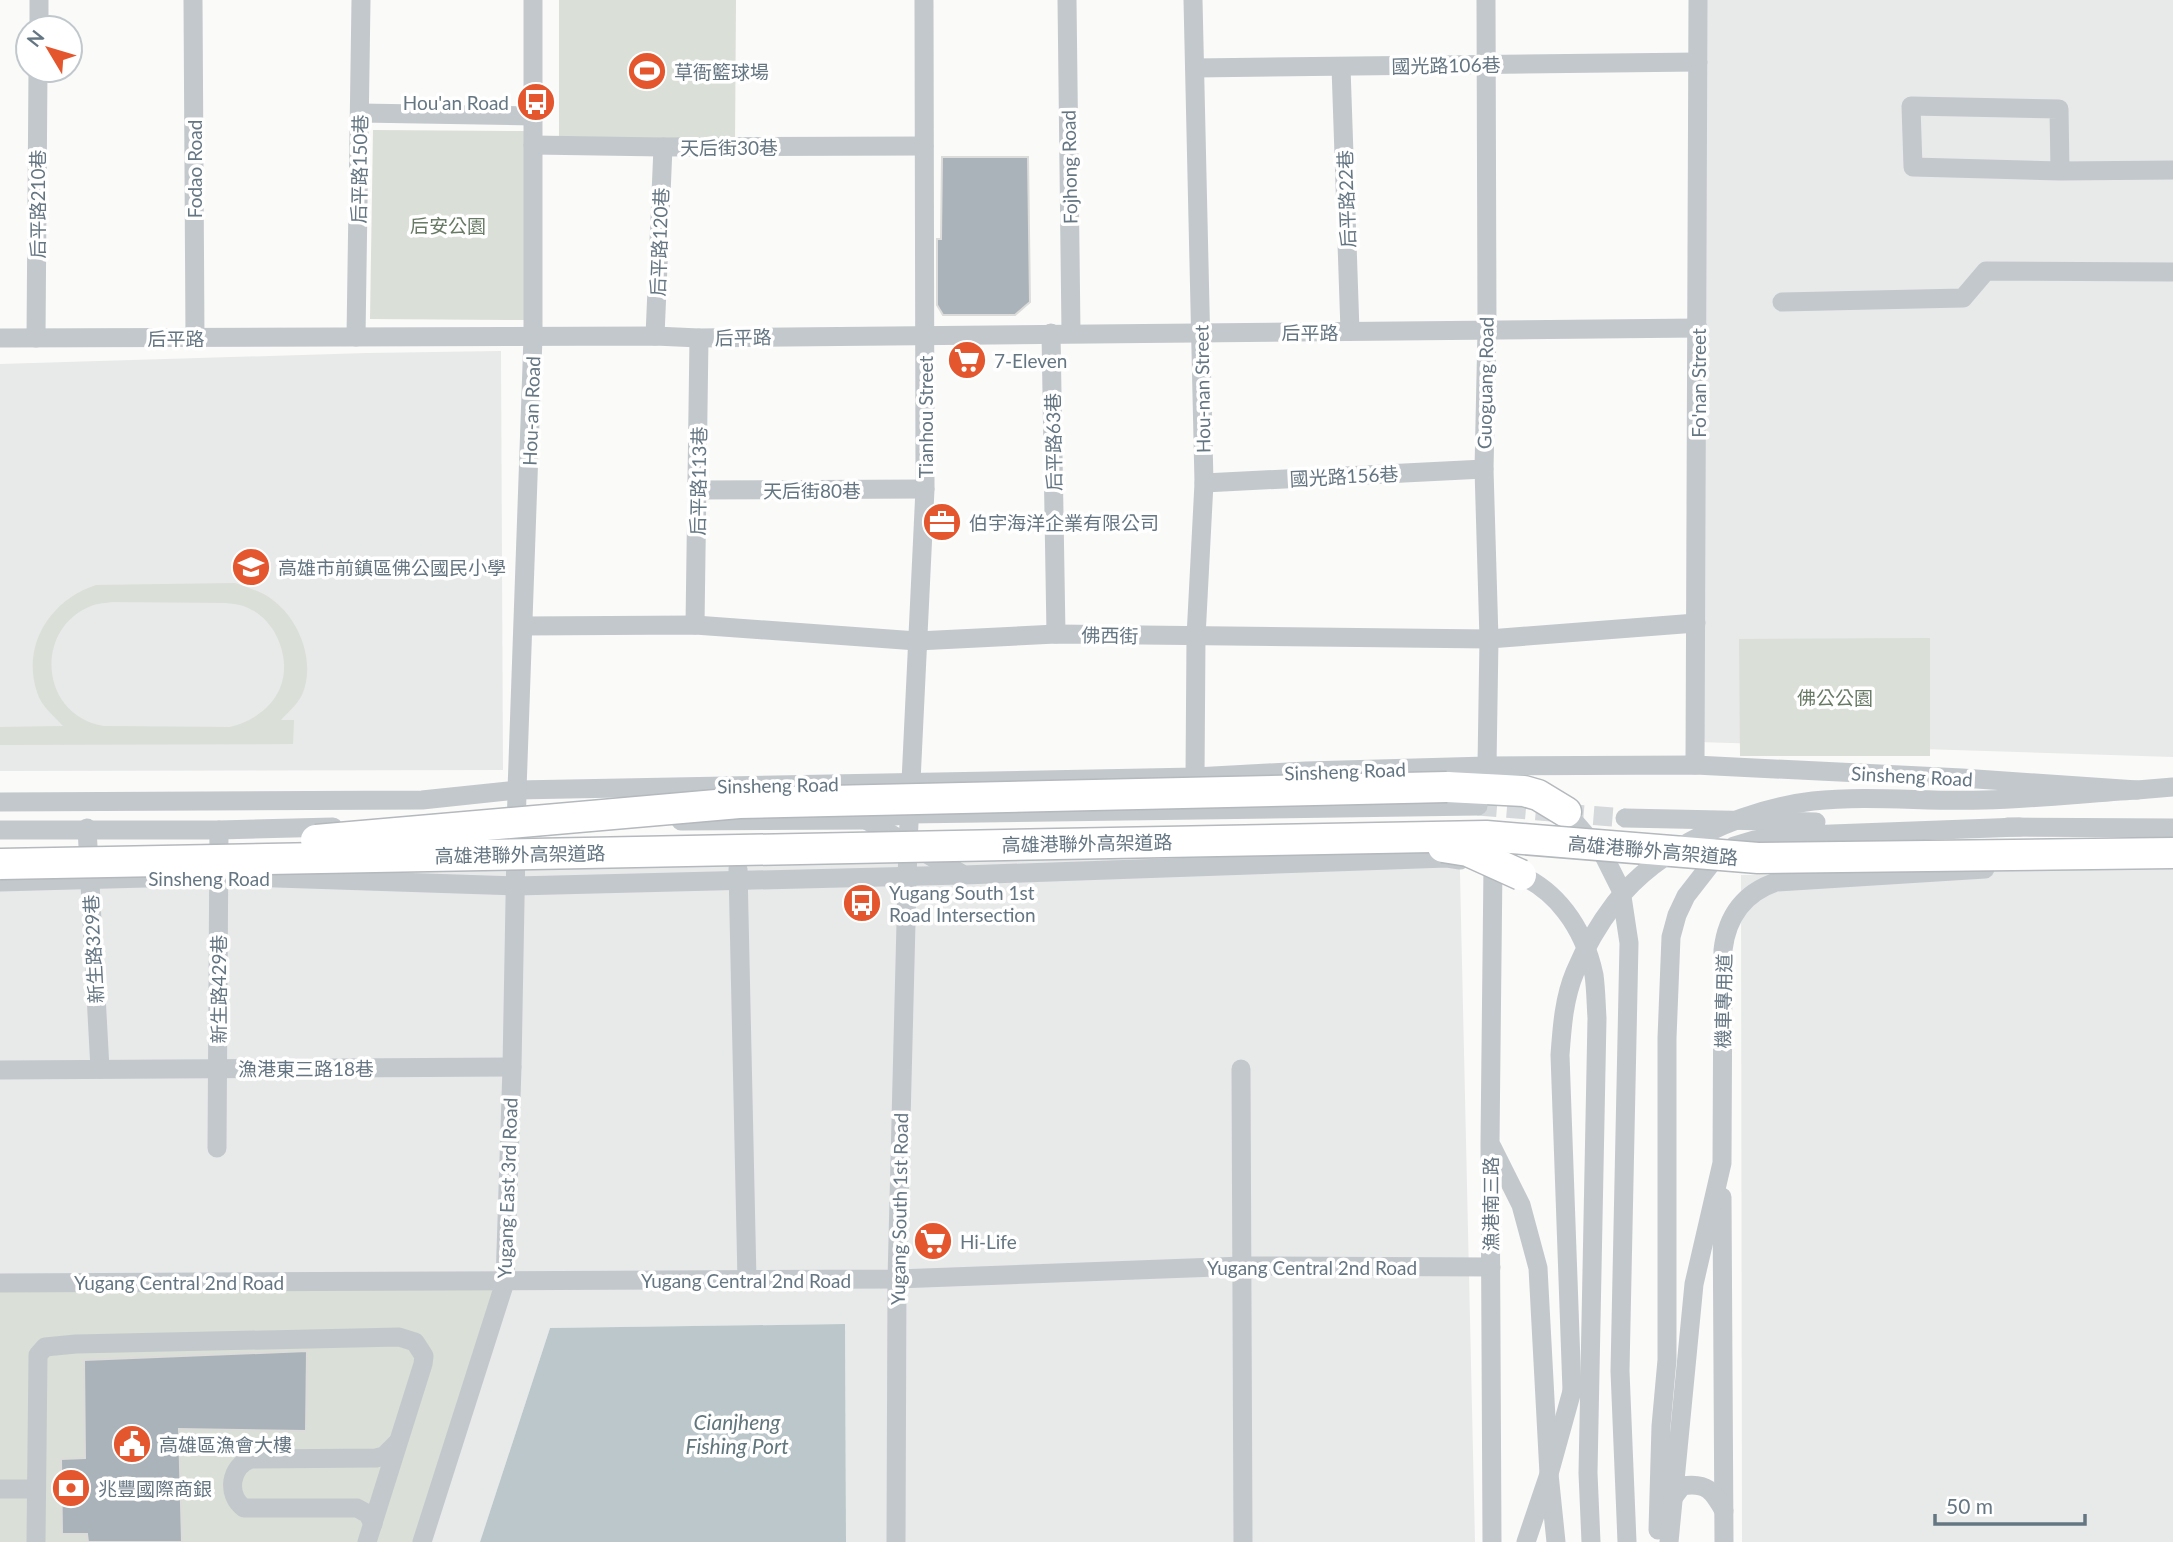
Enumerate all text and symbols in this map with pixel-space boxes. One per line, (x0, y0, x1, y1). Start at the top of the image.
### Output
north arrow (14, 14, 84, 84)
text: N (22, 25, 49, 51)
sports icon: 草衙籃球場 (626, 50, 668, 92)
street label: 國光路106巷 (1391, 53, 1501, 77)
place label: 草衙籃球場 (674, 60, 769, 83)
bus stop icon: Hou'an Road (515, 81, 557, 123)
place label: Hou'an Road (403, 91, 509, 114)
street label: Fojhong Road (1057, 110, 1081, 224)
street label: 后平路150巷 (347, 114, 371, 224)
street label: Fodao Road (183, 120, 206, 218)
street label: 天后街30巷 (680, 136, 778, 159)
street label: 后平路210巷 (26, 149, 49, 259)
street label: 后平路22巷 (1333, 150, 1359, 248)
street label: 后平路120巷 (646, 187, 672, 297)
park label: 后安公園 (410, 214, 486, 237)
street label: Guoguang Road (1472, 317, 1498, 449)
street label: 后平路 (1281, 321, 1339, 344)
street label: 后平路 (714, 325, 772, 349)
street label: Hou-nan Street (1189, 325, 1215, 453)
street label: 后平路 (147, 327, 205, 350)
street label: Fo'nan Street (1687, 328, 1710, 438)
supermarket icon: 7-Eleven (946, 339, 988, 381)
place label: 7-Eleven (994, 349, 1067, 372)
street label: Hou-an Road (518, 356, 544, 466)
street label: Tianhou Street (914, 356, 937, 478)
street label: 后平路63巷 (1041, 393, 1065, 491)
street label: 后平路113巷 (686, 426, 710, 536)
street label: 國光路156巷 (1289, 462, 1399, 490)
street label: 天后街80巷 (763, 479, 861, 502)
office icon: 伯宇海洋企業有限公司 (921, 501, 963, 543)
place label: 伯宇海洋企業有限公司 (969, 511, 1159, 534)
school or university icon: 高雄市前鎮區佛公國民小學 (230, 546, 272, 588)
place label: 高雄市前鎮區佛公國民小學 (278, 556, 506, 579)
street label: 佛西街 (1081, 623, 1139, 647)
park label: 佛公公園 (1797, 686, 1873, 709)
street label: Sinsheng Road (1284, 757, 1406, 785)
street label: Sinsheng Road (1851, 761, 1973, 791)
street label: Sinsheng Road (717, 772, 839, 798)
street label: 高雄港聯外高架道路 (1001, 830, 1173, 856)
street label: 高雄港聯外高架道路 (1567, 831, 1739, 869)
street label: 高雄港聯外高架道路 (434, 841, 606, 867)
street label: Sinsheng Road (148, 867, 270, 890)
place label: Yugang South 1st Road Intersection (889, 881, 1036, 926)
bus stop icon: Yugang South 1st Road Intersection (841, 882, 883, 924)
street label: 新生路329巷 (79, 894, 107, 1004)
street label: 新生路429巷 (207, 934, 230, 1044)
street label: 機車專用道 (1711, 953, 1735, 1049)
street label: 漁港東三路18巷 (238, 1057, 374, 1080)
street label: Yugang East 3rd Road (492, 1097, 522, 1279)
street label: Yugang South 1st Road (886, 1113, 912, 1305)
street label: 漁港南三路 (1479, 1156, 1502, 1252)
supermarket icon: Hi-Life (912, 1220, 954, 1262)
place label: Hi-Life (960, 1230, 1017, 1253)
street label: Yugang Central 2nd Road (1207, 1256, 1417, 1279)
street label: Yugang Central 2nd Road (641, 1269, 851, 1292)
street label: Yugang Central 2nd Road (74, 1271, 284, 1294)
water label: Cianjheng Fishing Port (685, 1409, 789, 1458)
public building icon: 高雄區漁會大樓 (111, 1423, 153, 1465)
place label: 高雄區漁會大樓 (159, 1433, 292, 1456)
bank icon: 兆豐國際商銀 (50, 1467, 92, 1509)
place label: 兆豐國際商銀 (98, 1477, 212, 1500)
scale bar (1935, 1482, 2086, 1526)
text: 50 m (1946, 1493, 1993, 1518)

